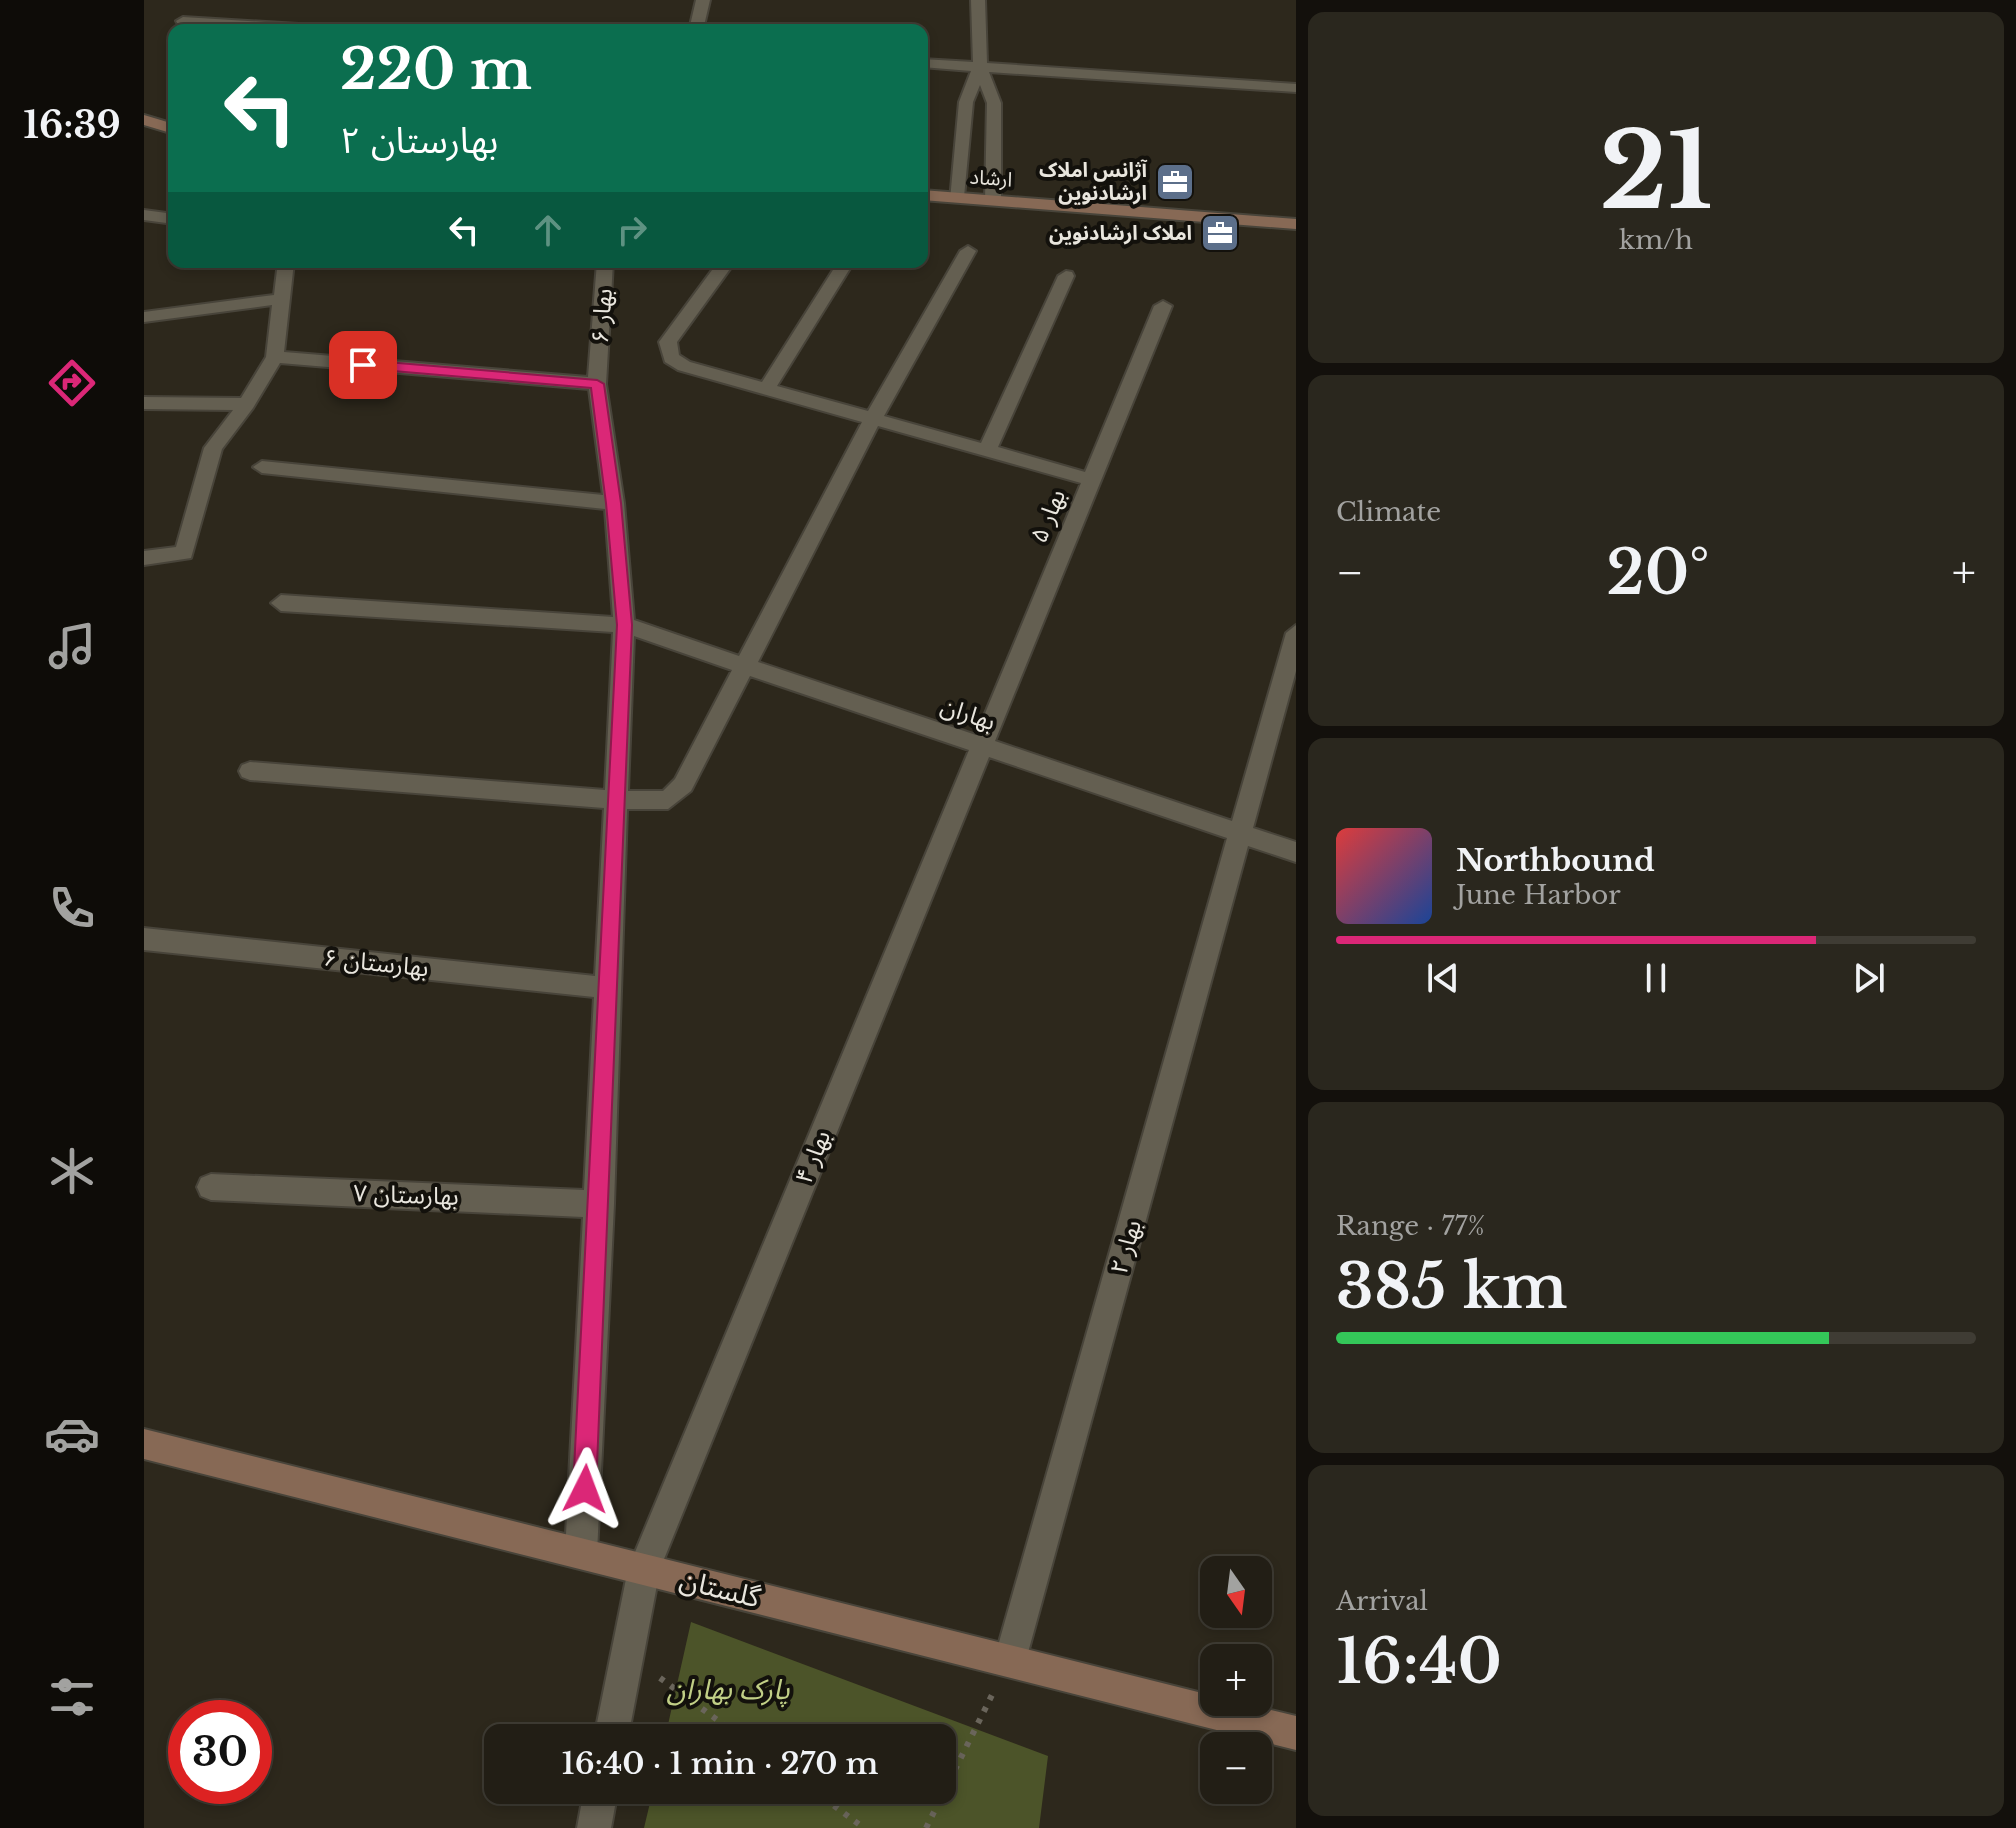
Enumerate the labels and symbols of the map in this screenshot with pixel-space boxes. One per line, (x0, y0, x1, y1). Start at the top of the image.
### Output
place label: آژانس املاک ارشادنوین (1039, 158, 1148, 205)
office icon: آژانس املاک ارشادنوین (1154, 161, 1196, 203)
street label: ارشاد (969, 165, 1013, 191)
office icon: املاک ارشادنوین (1199, 212, 1241, 254)
place label: املاک ارشادنوین (1049, 221, 1192, 245)
street label: بهار ۶ (585, 287, 618, 344)
pin (329, 331, 397, 399)
street label: بهار ۵ (1024, 485, 1071, 547)
street label: بهاران (937, 691, 999, 736)
street label: بهارستان ۶ (322, 943, 430, 982)
street label: بهار ۴ (789, 1126, 836, 1188)
street label: بهارستان ۷ (353, 1178, 459, 1211)
street label: بهار ۲ (1104, 1216, 1147, 1277)
position arrow (543, 1447, 627, 1531)
north arrow (1200, 1556, 1272, 1628)
street label: گلستان (676, 1562, 764, 1615)
park label: پارک بهاران (666, 1672, 790, 1708)
speed limit sign: 30 (168, 1700, 272, 1804)

